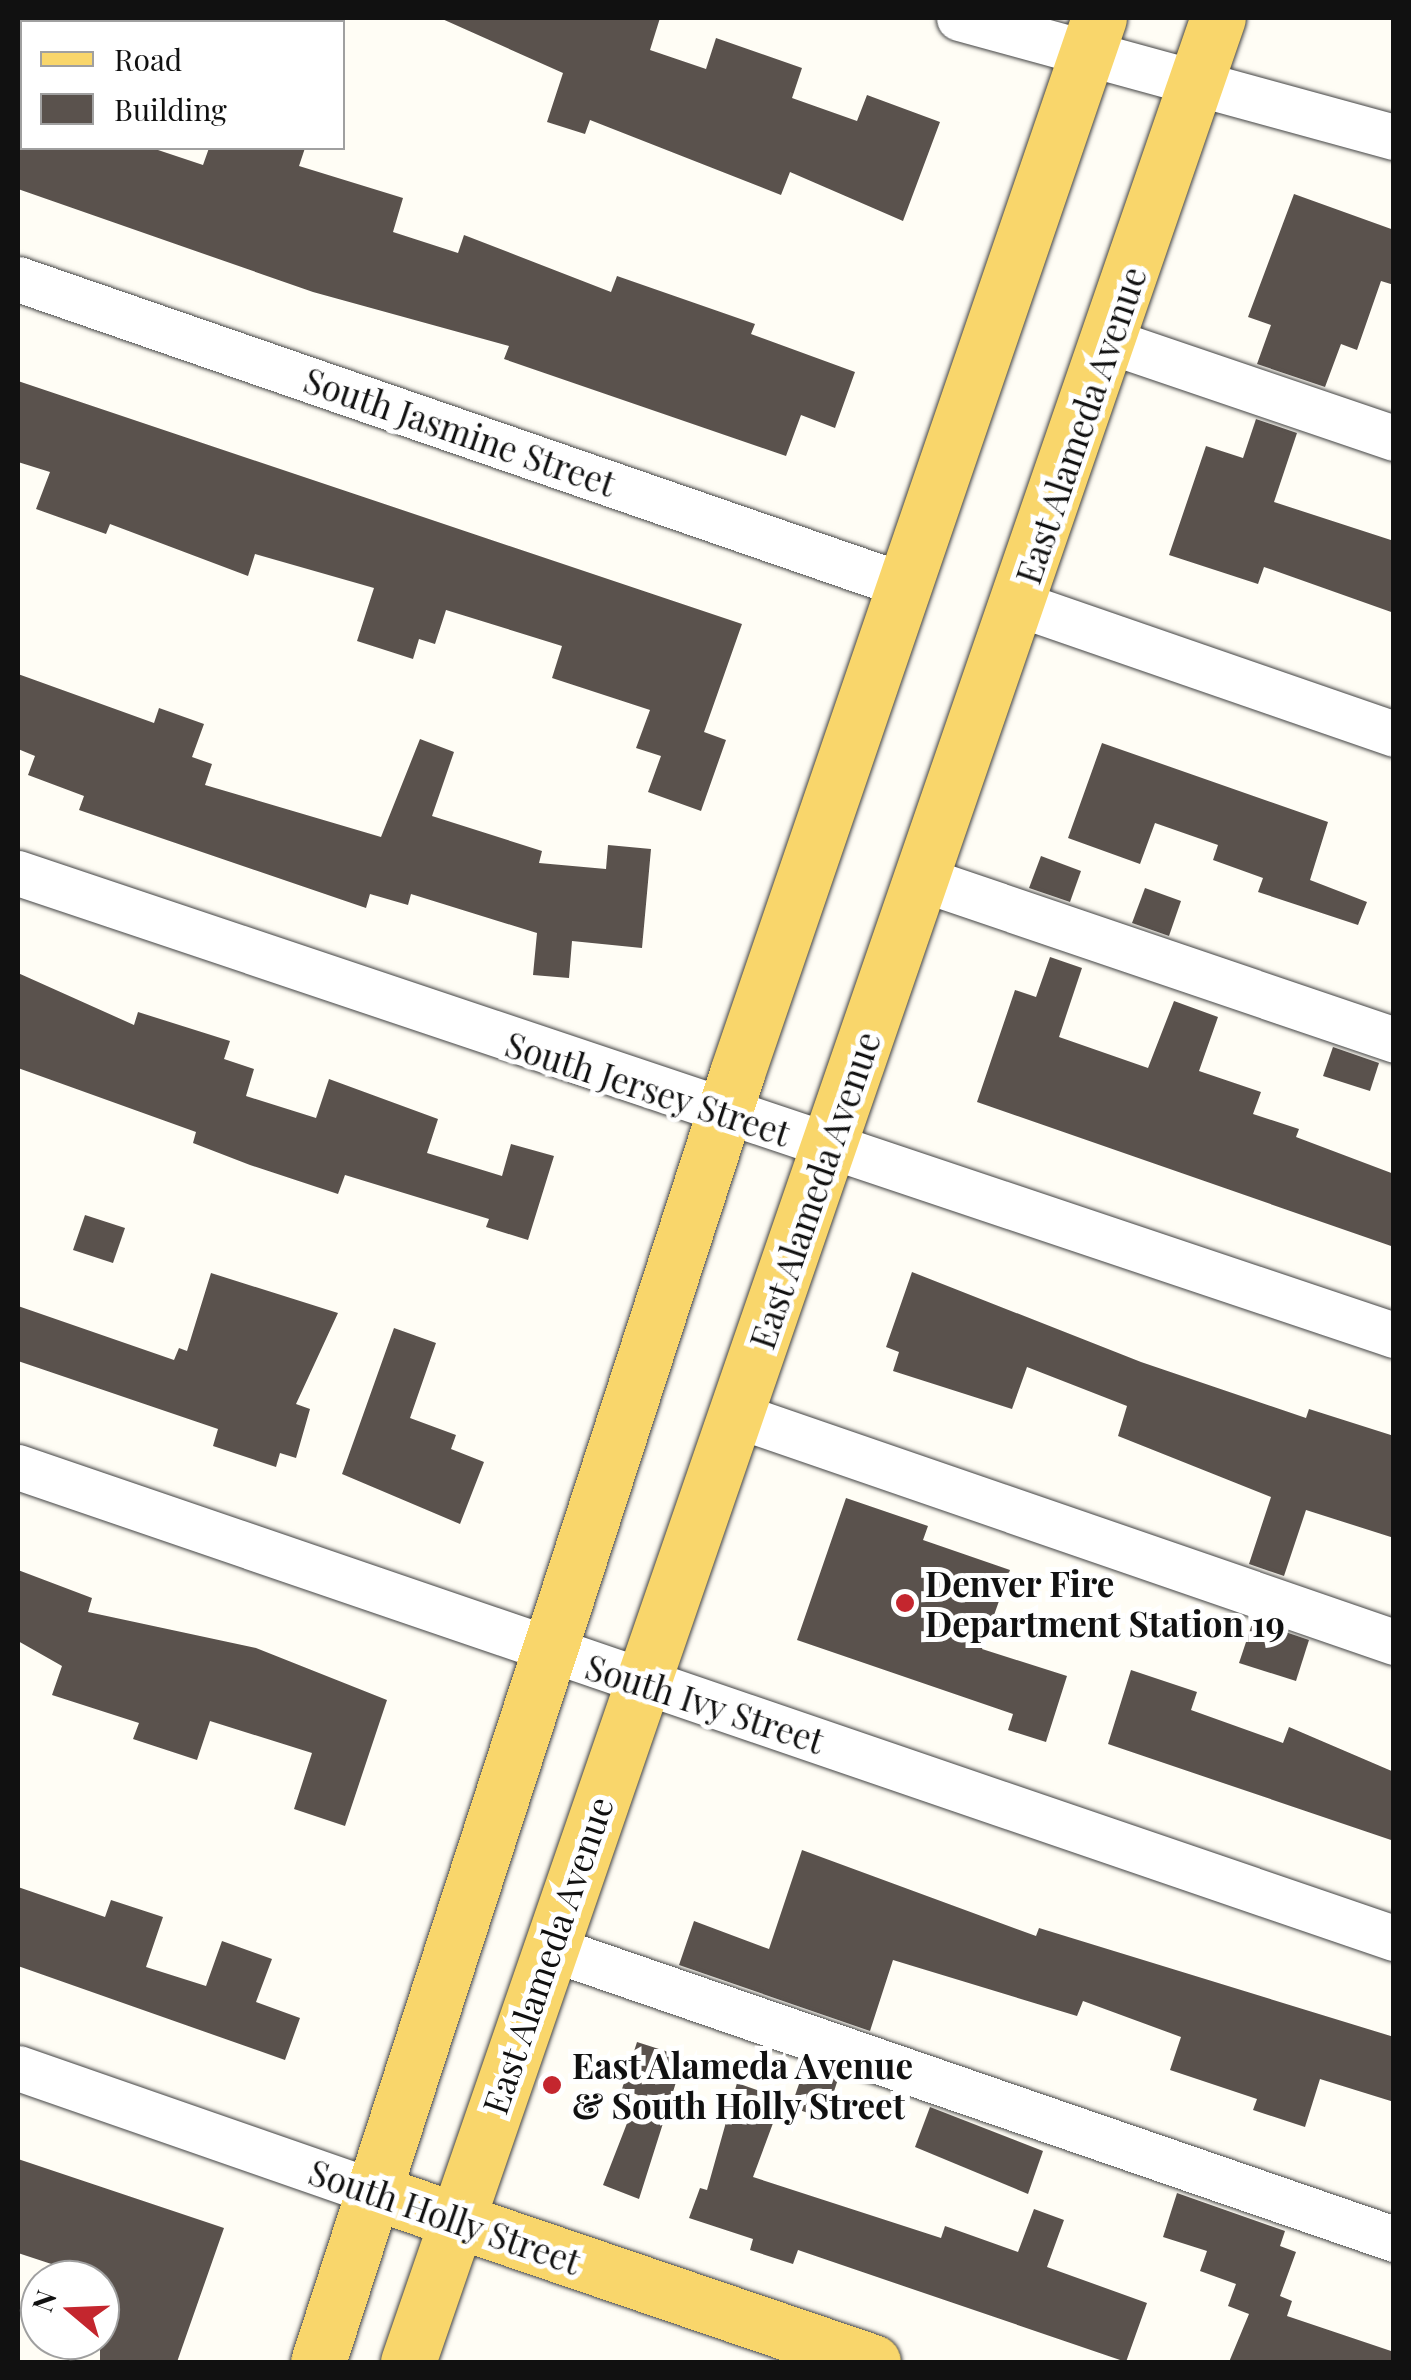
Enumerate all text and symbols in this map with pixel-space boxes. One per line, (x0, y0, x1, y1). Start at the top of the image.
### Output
legend (20, 20, 345, 150)
text: Road (114, 39, 182, 79)
text: Building (114, 89, 227, 129)
street label: East Alameda Avenue (1005, 259, 1155, 591)
street label: South Jasmine Street (299, 358, 621, 504)
street label: South Jersey Street (500, 1022, 796, 1154)
street label: East Alameda Avenue (739, 1024, 889, 1356)
place label: Denver Fire Department Station 19 (925, 1562, 1285, 1644)
marker: Denver Fire Department Station 19 (894, 1592, 916, 1614)
street label: South Ivy Street (580, 1645, 830, 1761)
street label: East Alameda Avenue (472, 1789, 622, 2121)
place label: East Alameda Avenue & South Holly Street (572, 2044, 916, 2126)
marker: East Alameda Avenue & South Holly Street (541, 2074, 563, 2096)
street label: South Holly Street (303, 2150, 587, 2282)
north arrow (20, 2260, 120, 2360)
text: N (22, 2285, 64, 2316)

